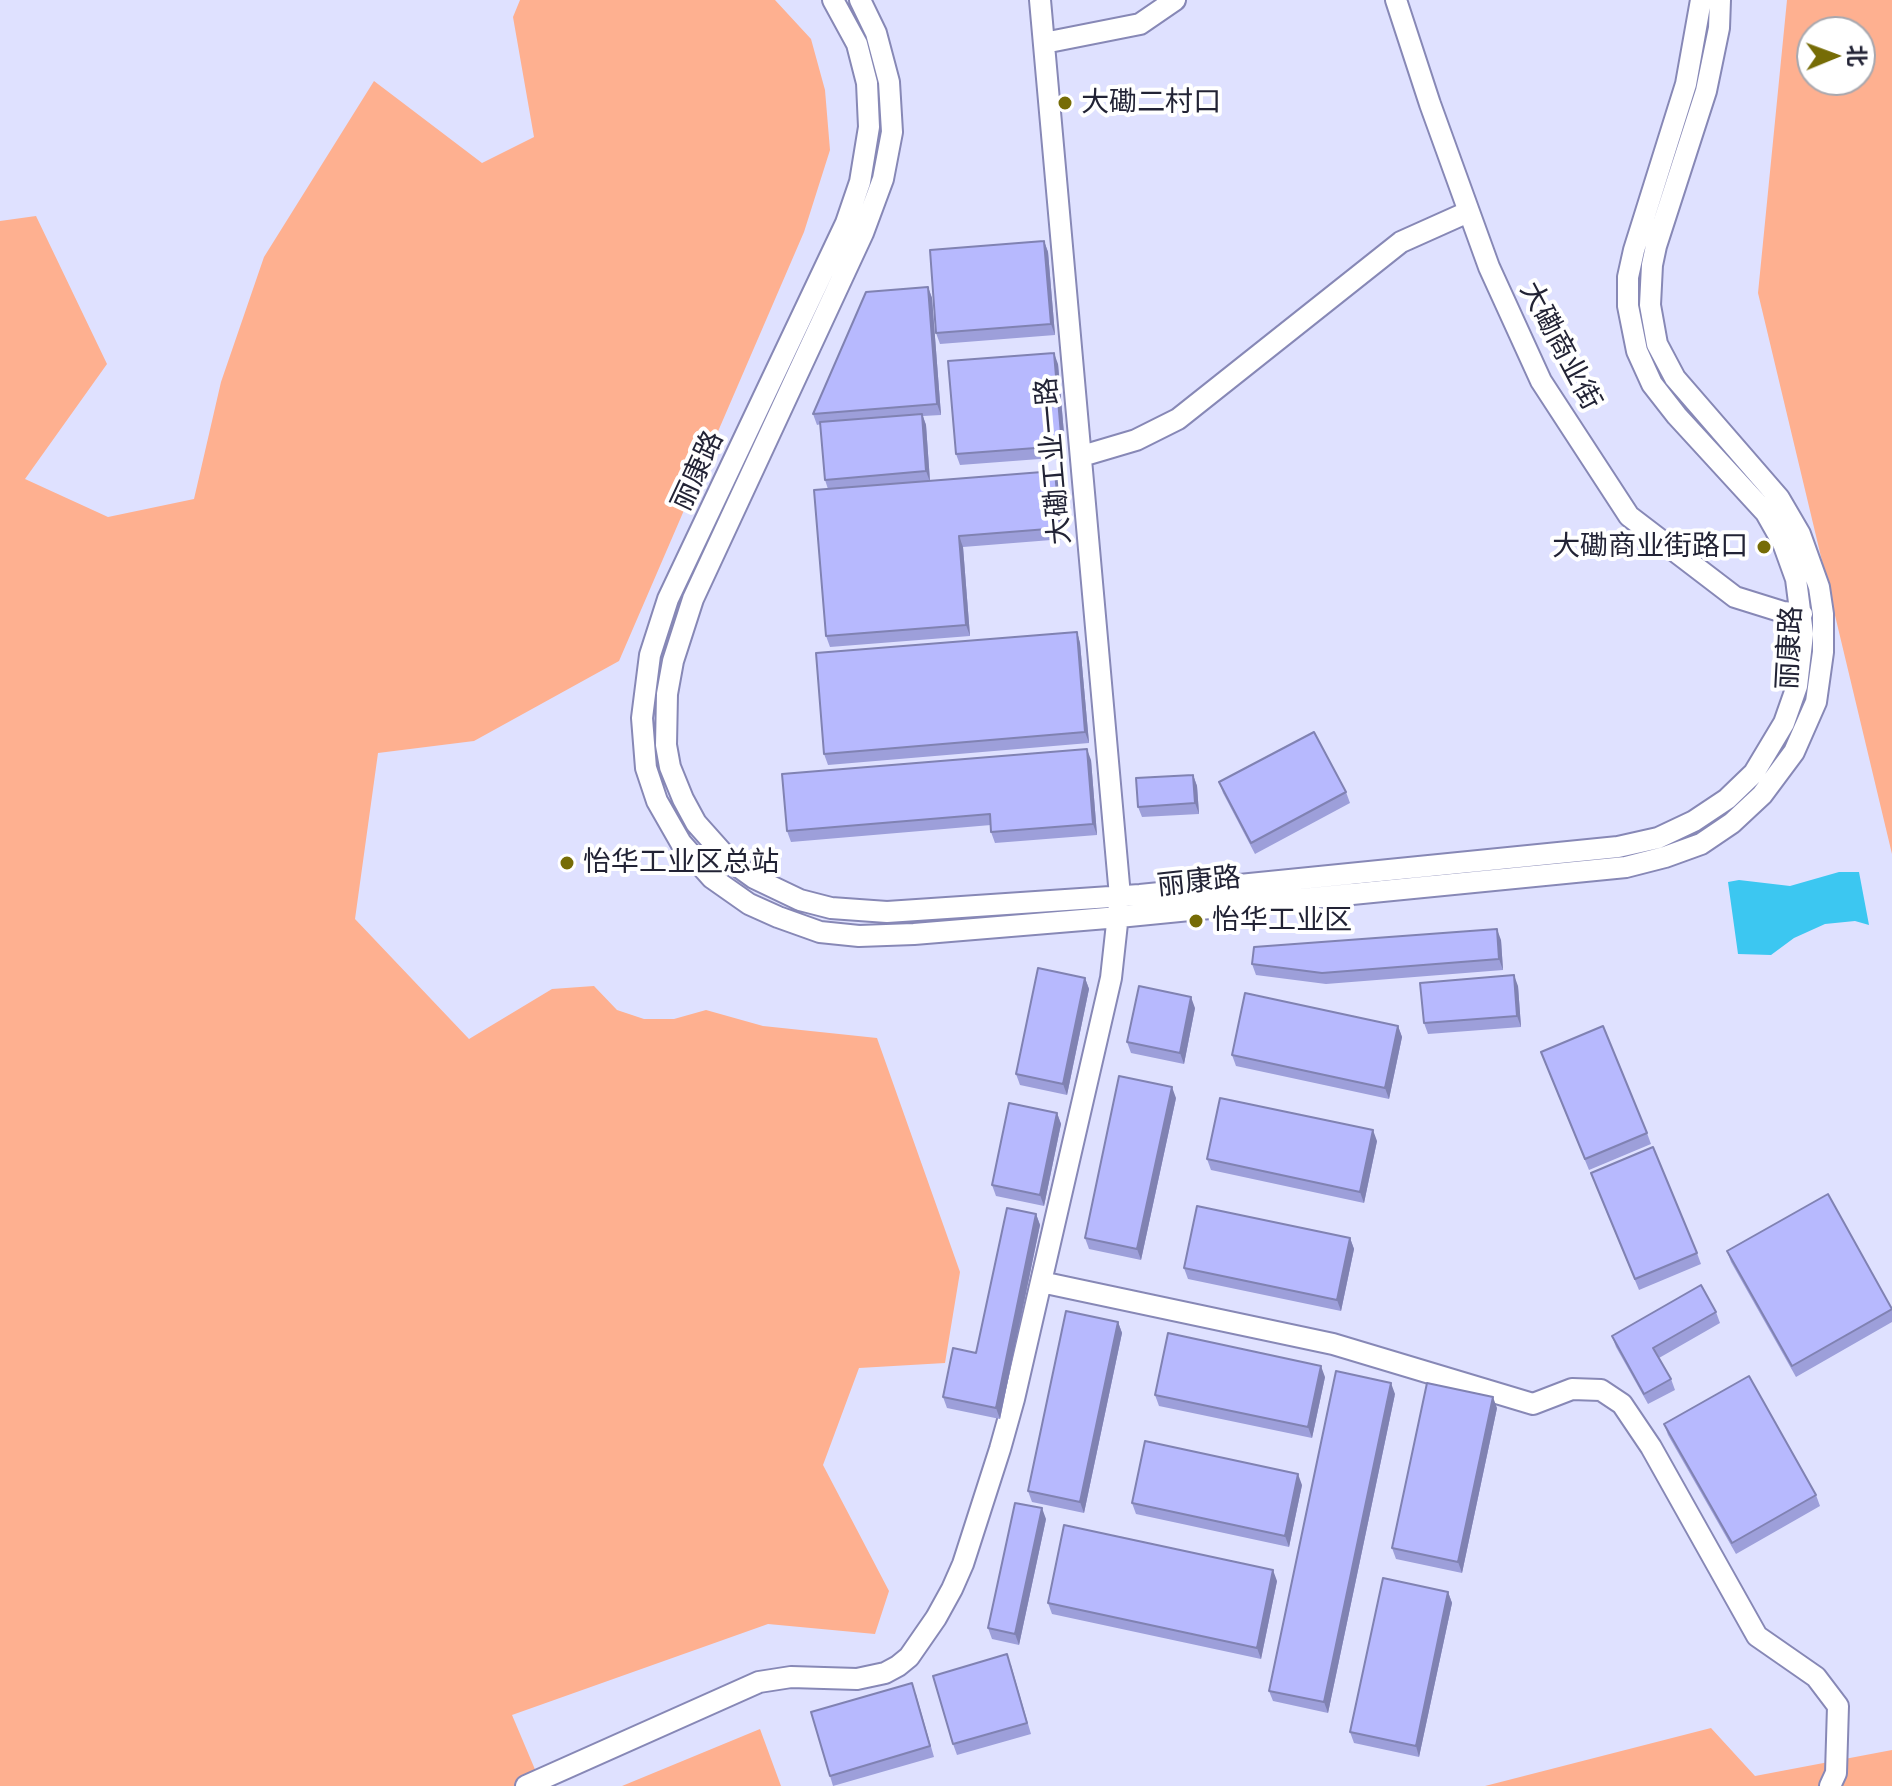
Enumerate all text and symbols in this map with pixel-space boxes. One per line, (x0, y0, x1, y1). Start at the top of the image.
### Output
north arrow (1796, 16, 1876, 96)
text: 北 (1842, 44, 1875, 67)
place label: 大磡二村口 (1081, 86, 1221, 120)
marker: 大磡二村口 (1056, 94, 1074, 112)
street label: 大磡商业街 (1512, 276, 1608, 416)
street label: 大磡工业一路 (1030, 376, 1078, 546)
street label: 丽康路 (665, 426, 731, 516)
place label: 大磡商业街路口 (1552, 530, 1748, 564)
marker: 大磡商业街路口 (1755, 538, 1773, 556)
street label: 丽康路 (1771, 605, 1809, 691)
place label: 怡华工业区总站 (583, 846, 779, 880)
marker: 怡华工业区总站 (558, 854, 576, 872)
street label: 丽康路 (1155, 861, 1243, 903)
place label: 怡华工业区 (1212, 904, 1352, 938)
marker: 怡华工业区 (1187, 912, 1205, 930)

